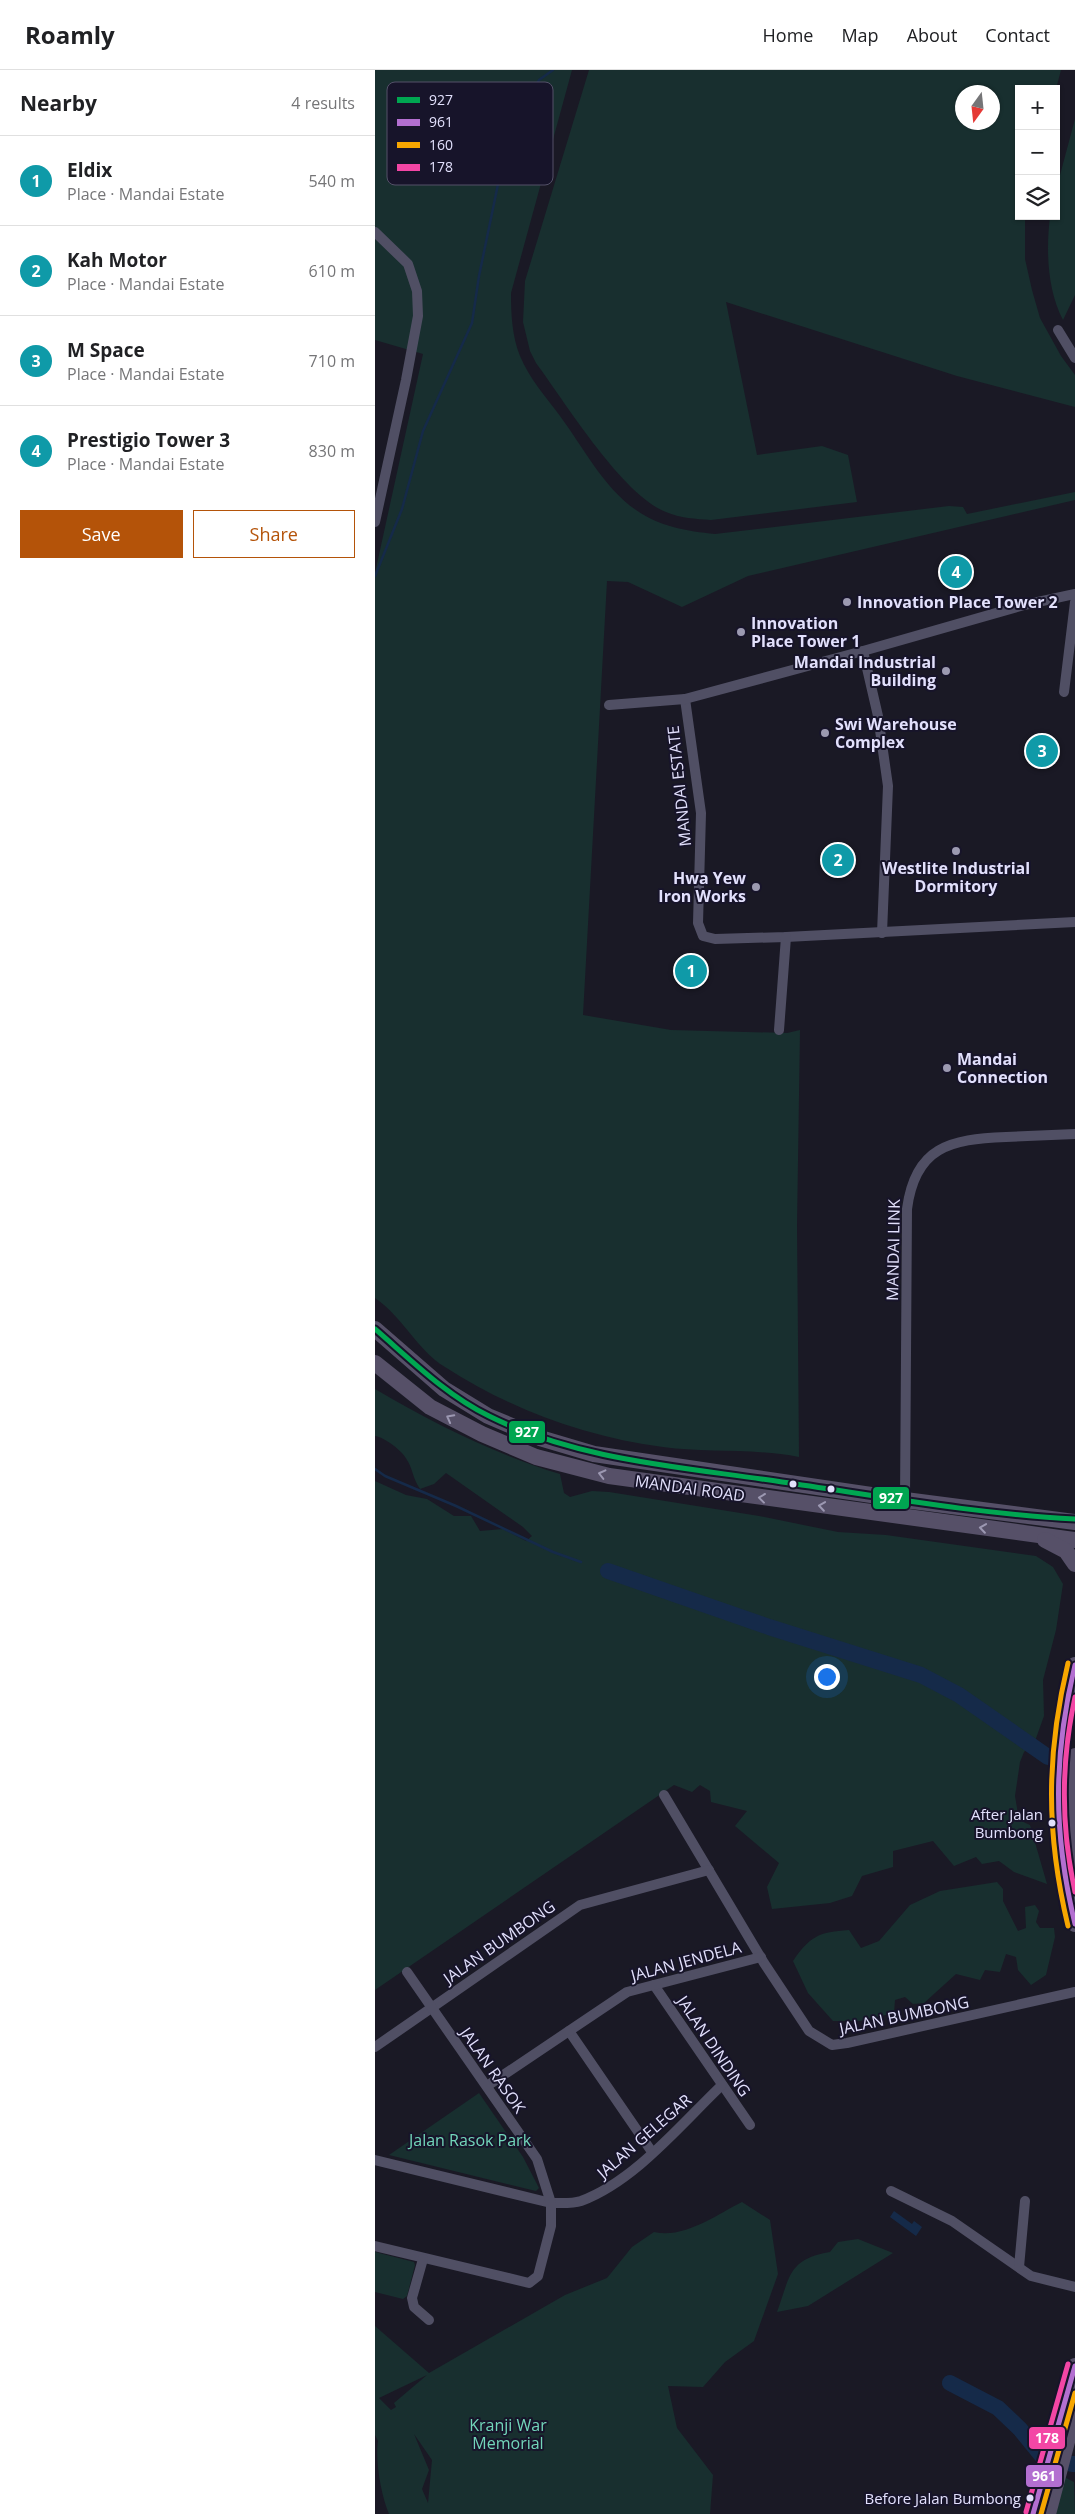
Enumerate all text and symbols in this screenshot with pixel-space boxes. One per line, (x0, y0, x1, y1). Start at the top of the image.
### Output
text: Roamly (25, 18, 115, 51)
text: Home (763, 23, 813, 47)
text: Map (841, 23, 879, 47)
text: About (907, 23, 957, 47)
text: Contact (985, 23, 1050, 47)
legend (387, 82, 553, 185)
north arrow (955, 85, 1000, 130)
map controls (1015, 85, 1060, 220)
button: + (1015, 85, 1060, 130)
text: Nearby (20, 89, 97, 117)
text: 927 (429, 90, 453, 109)
text: 4 results (291, 92, 355, 114)
text: 961 (429, 112, 453, 131)
button: − (1015, 130, 1060, 175)
text: 160 (429, 135, 453, 154)
text: Eldix (67, 157, 112, 183)
text: 178 (429, 157, 453, 176)
text: 1 (31, 170, 41, 192)
text: 540 m (309, 170, 355, 192)
button: layers (1015, 175, 1060, 220)
text: Place · Mandai Estate (67, 183, 224, 205)
text: Kah Motor (67, 247, 167, 273)
text: 2 (31, 260, 41, 282)
text: 610 m (309, 260, 355, 282)
text: Place · Mandai Estate (67, 273, 224, 295)
text: M Space (67, 337, 145, 363)
text: 3 (31, 350, 41, 372)
text: 710 m (309, 350, 355, 372)
text: Place · Mandai Estate (67, 363, 224, 385)
text: Prestigio Tower 3 (67, 427, 230, 453)
text: 4 (31, 440, 41, 462)
text: 830 m (309, 440, 355, 462)
text: Place · Mandai Estate (67, 453, 224, 475)
button: Save (20, 510, 183, 558)
button: Share (193, 510, 355, 558)
pin: 4 (940, 553, 972, 591)
place label: Innovation Place Tower 2 (857, 591, 1058, 613)
marker: Innovation Place Tower 2 (841, 596, 853, 608)
place label: Innovation Place Tower 1 (751, 612, 860, 652)
marker: Innovation Place Tower 1 (735, 626, 747, 638)
place label: Mandai Industrial Building (794, 651, 936, 691)
marker: Mandai Industrial Building (940, 665, 952, 677)
place label: Swi Warehouse Complex (835, 713, 957, 753)
street label: MANDAI ESTATE (662, 725, 696, 847)
marker: Swi Warehouse Complex (819, 727, 831, 739)
pin: 3 (1026, 732, 1058, 770)
pin: 2 (822, 841, 854, 879)
marker: Westlite Industrial Dormitory (950, 845, 962, 857)
place label: Westlite Industrial Dormitory (882, 857, 1030, 897)
place label: Hwa Yew Iron Works (658, 867, 746, 907)
marker: Hwa Yew Iron Works (750, 881, 762, 893)
pin: 1 (675, 952, 707, 990)
place label: Mandai Connection (957, 1048, 1048, 1088)
marker: Mandai Connection (941, 1062, 953, 1074)
street label: MANDAI LINK (881, 1199, 905, 1301)
one-way arrow (446, 1414, 455, 1424)
line badge: 927 (508, 1420, 546, 1444)
text: 927 (515, 1422, 539, 1441)
one-way arrow (597, 1469, 606, 1480)
street label: MANDAI ROAD (634, 1469, 746, 1507)
unlabelled marker (788, 1479, 798, 1489)
unlabelled marker (826, 1484, 836, 1494)
line badge: 927 (872, 1486, 910, 1510)
text: 927 (879, 1488, 903, 1507)
one-way arrow (758, 1493, 766, 1504)
one-way arrow (818, 1501, 826, 1512)
one-way arrow (979, 1523, 987, 1533)
your location (814, 1664, 840, 1690)
place label: After Jalan Bumbong (971, 1804, 1043, 1842)
marker: After Jalan Bumbong (1047, 1818, 1057, 1828)
street label: JALAN BUMBONG (437, 1895, 559, 1990)
street label: JALAN JENDELA (627, 1935, 744, 1987)
street label: JALAN DINDING (671, 1990, 756, 2101)
street label: JALAN BUMBONG (835, 1991, 971, 2040)
street label: JALAN RASOK (454, 2021, 531, 2117)
street label: JALAN GELEGAR (591, 2089, 696, 2184)
park label: Jalan Rasok Park (407, 2129, 532, 2151)
park label: Kranji War Memorial (469, 2414, 547, 2454)
line badge: 178 (1028, 2426, 1066, 2450)
text: 178 (1035, 2428, 1059, 2447)
line badge: 961 (1025, 2464, 1063, 2488)
text: 961 (1032, 2466, 1056, 2485)
place label: Before Jalan Bumbong (864, 2488, 1021, 2508)
marker: Before Jalan Bumbong (1025, 2493, 1035, 2503)

